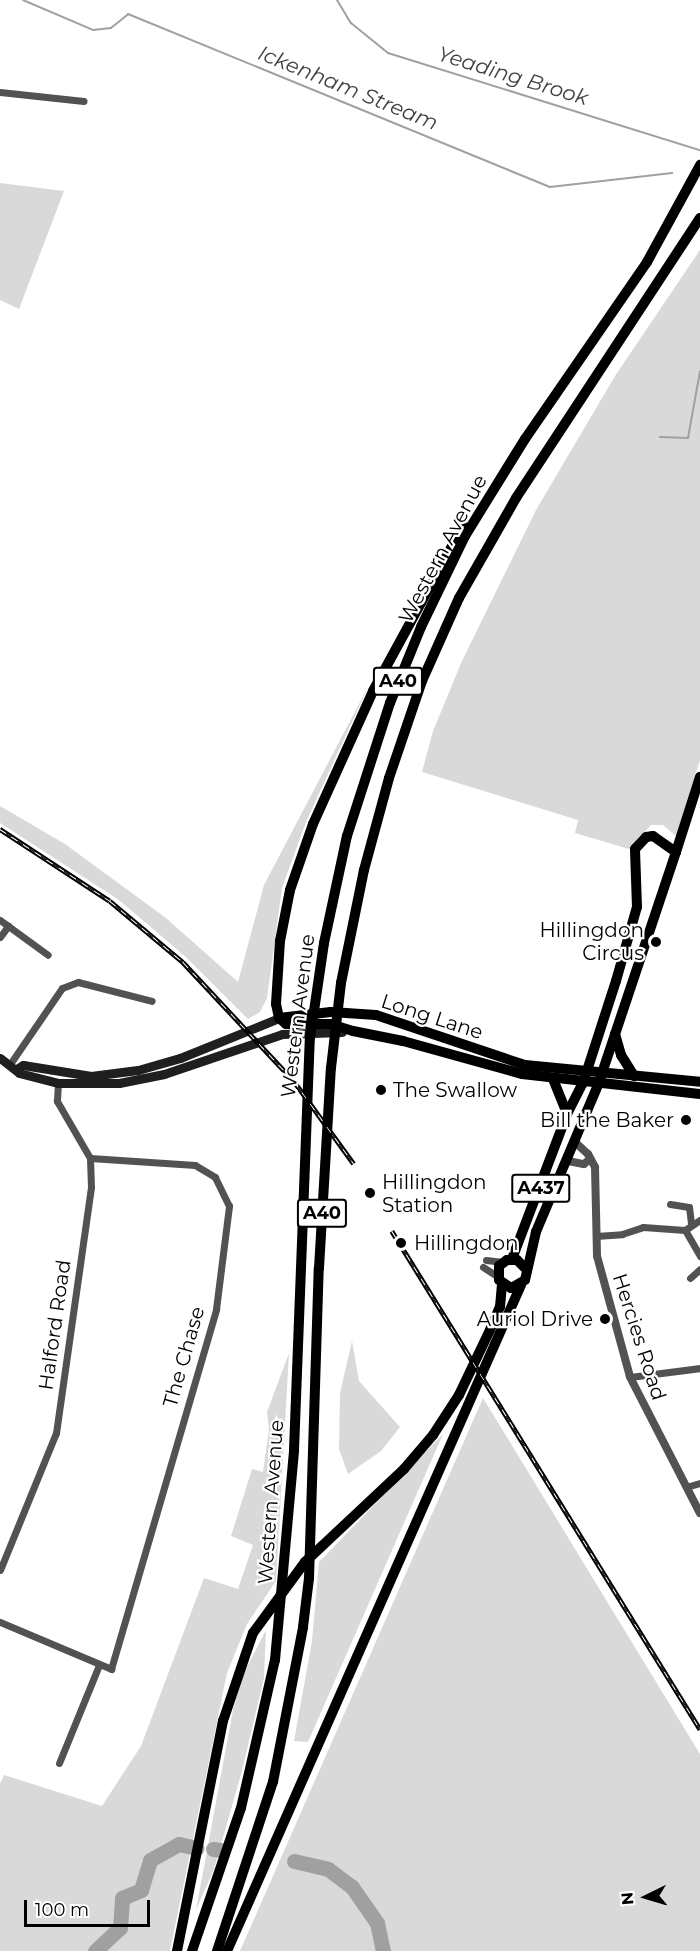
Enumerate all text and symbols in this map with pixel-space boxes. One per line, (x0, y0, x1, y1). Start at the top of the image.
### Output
water label: Ickenham Stream (254, 40, 442, 136)
water label: Yeading Brook (435, 41, 591, 111)
street label: Western Avenue (394, 471, 492, 627)
road number: A40 (372, 666, 424, 696)
place label: Hillingdon Circus (539, 918, 644, 965)
street label: Western Avenue (276, 933, 320, 1099)
marker: Hillingdon Circus (649, 935, 663, 949)
street label: Long Lane (378, 989, 486, 1045)
place label: The Swallow (393, 1078, 517, 1102)
marker: The Swallow (374, 1083, 388, 1097)
place label: Bill the Baker (540, 1108, 674, 1132)
marker: Bill the Baker (679, 1113, 693, 1127)
place label: Hillingdon Station (382, 1170, 487, 1217)
road number: A437 (511, 1173, 571, 1203)
marker: Hillingdon Station (363, 1186, 377, 1200)
road number: A40 (296, 1198, 348, 1228)
place label: Hillingdon (414, 1231, 519, 1255)
marker: Hillingdon (392, 1234, 410, 1252)
street label: Halford Road (34, 1258, 76, 1392)
street label: Hercies Road (607, 1271, 671, 1403)
street label: The Chase (158, 1304, 210, 1410)
place label: Auriol Drive (477, 1307, 593, 1331)
marker: Auriol Drive (598, 1312, 612, 1326)
street label: Western Avenue (253, 1419, 289, 1585)
north arrow (616, 1867, 676, 1927)
scale bar (27, 1888, 153, 1926)
text: N (618, 1891, 638, 1906)
text: 100 m (35, 1899, 89, 1921)

